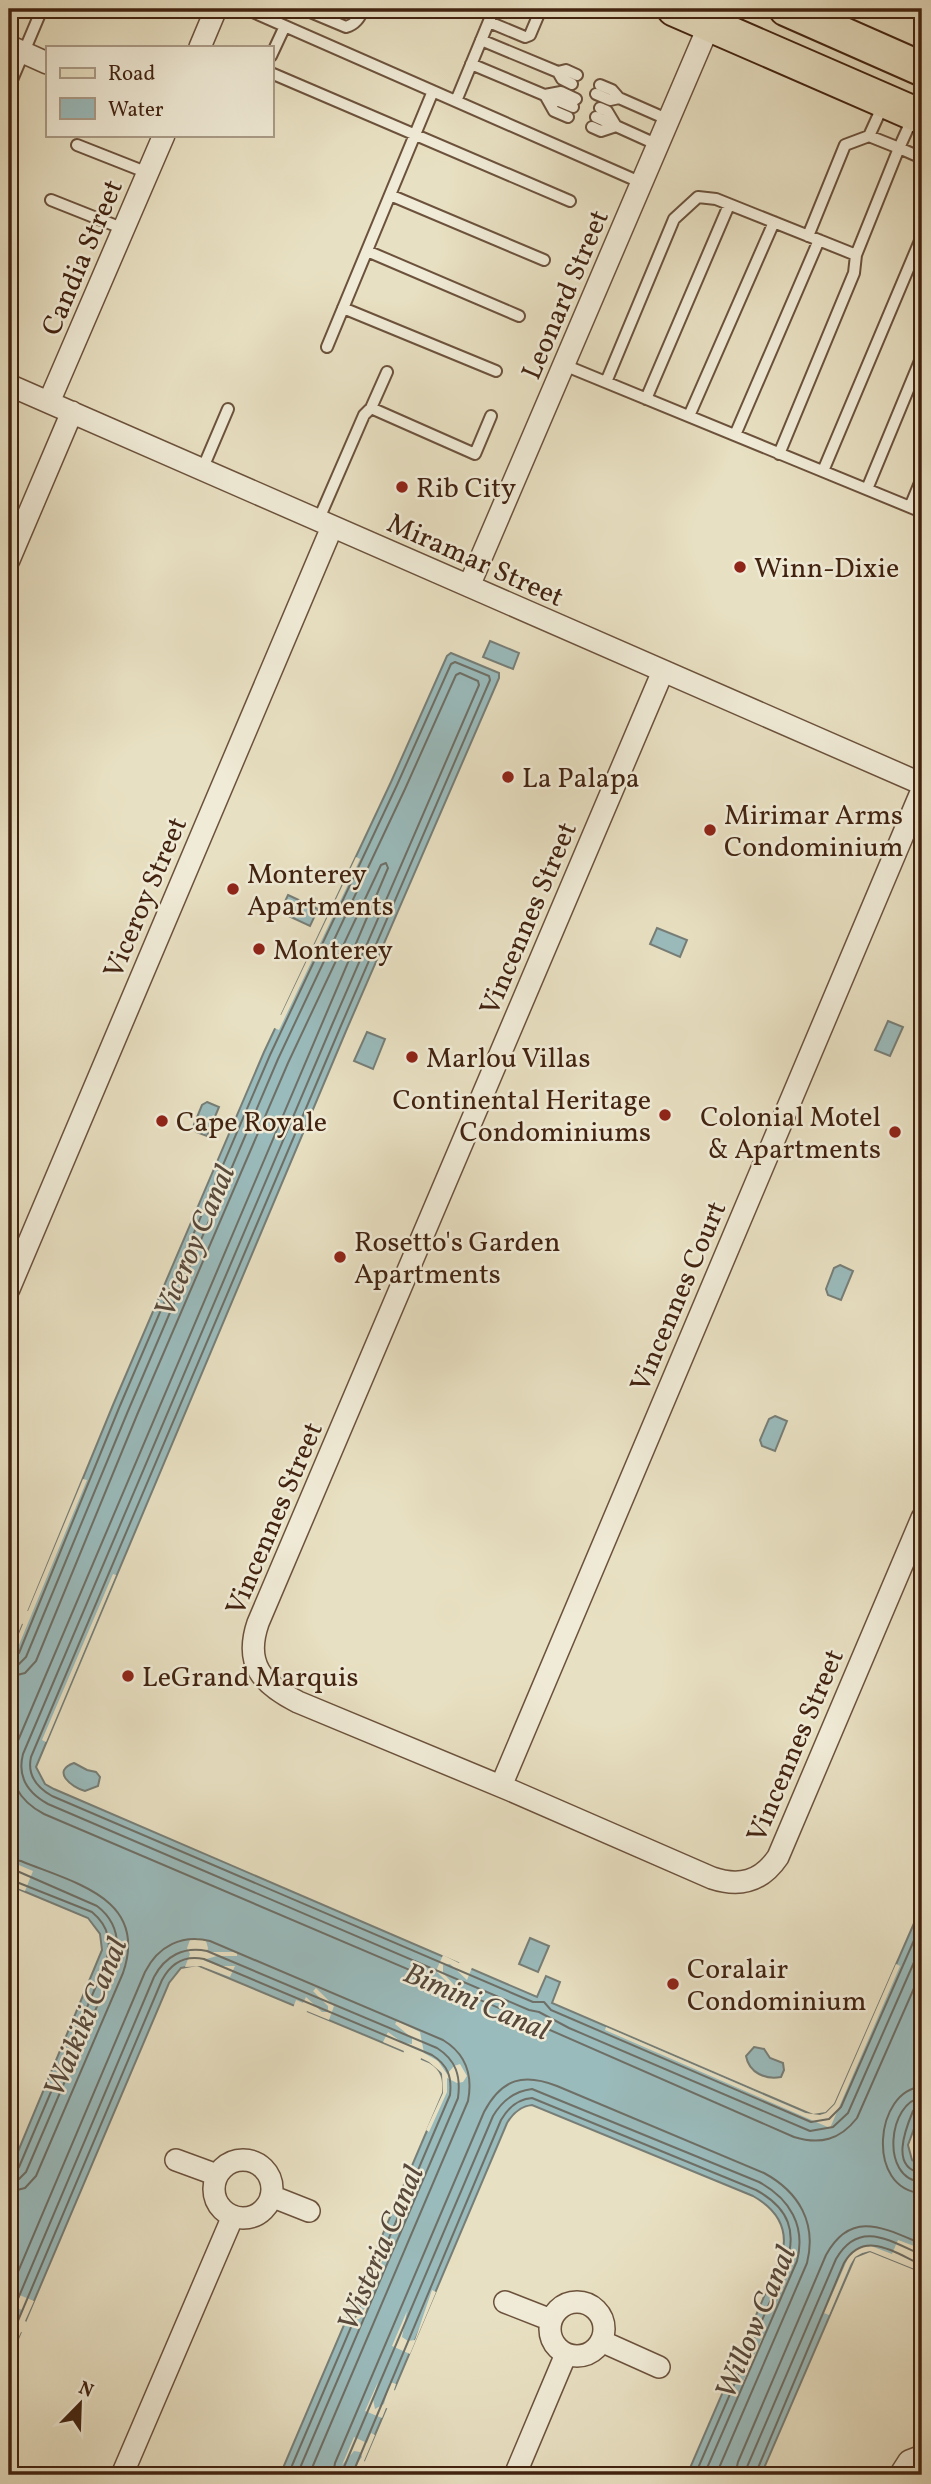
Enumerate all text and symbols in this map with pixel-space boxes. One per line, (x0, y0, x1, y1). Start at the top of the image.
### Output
legend (46, 46, 273, 136)
text: Road (108, 60, 155, 89)
text: Water (108, 96, 164, 125)
street label: Candia Street (33, 174, 134, 342)
street label: Leonard Street (513, 204, 620, 386)
place label: Rib City (416, 470, 516, 509)
marker: Rib City (394, 479, 410, 495)
street label: Miramar Street (380, 505, 570, 618)
place label: Winn-Dixie (754, 550, 899, 589)
marker: Winn-Dixie (732, 559, 748, 575)
place label: La Palapa (522, 760, 640, 799)
marker: La Palapa (500, 769, 516, 785)
place label: Mirimar Arms Condominium (724, 797, 904, 868)
street label: Viceroy Street (95, 811, 198, 985)
street label: Vincennes Street (471, 816, 588, 1022)
marker: Mirimar Arms Condominium (702, 822, 718, 838)
place label: Monterey Apartments (247, 856, 394, 927)
marker: Monterey Apartments (225, 881, 241, 897)
place label: Monterey (273, 932, 393, 971)
marker: Monterey (251, 941, 267, 957)
place label: Marlou Villas (426, 1040, 590, 1079)
marker: Marlou Villas (404, 1049, 420, 1065)
place label: Continental Heritage Condominiums (393, 1082, 651, 1153)
place label: Colonial Motel & Apartments (700, 1099, 881, 1170)
place label: Cape Royale (176, 1104, 327, 1143)
marker: Continental Heritage Condominiums (657, 1107, 673, 1123)
marker: Cape Royale (154, 1113, 170, 1129)
marker: Colonial Motel & Apartments (887, 1124, 903, 1140)
water label: Viceroy Canal (145, 1158, 247, 1325)
street label: Vincennes Court (622, 1196, 737, 1398)
place label: Rosetto's Garden Apartments (354, 1224, 560, 1295)
marker: Rosetto's Garden Apartments (332, 1249, 348, 1265)
street label: Vincennes Street (217, 1416, 334, 1622)
street label: Vincennes Street (738, 1643, 855, 1849)
place label: LeGrand Marquis (142, 1659, 358, 1698)
marker: LeGrand Marquis (120, 1668, 136, 1684)
water label: Waikiki Canal (34, 1931, 139, 2104)
place label: Coralair Condominium (687, 1951, 867, 2022)
water label: Bimini Canal (397, 1953, 556, 2053)
marker: Coralair Condominium (665, 1976, 681, 1992)
water label: Wisteria Canal (328, 2159, 436, 2338)
water label: Willow Canal (706, 2239, 808, 2406)
north arrow (46, 2368, 116, 2438)
text: N (74, 2376, 97, 2405)

